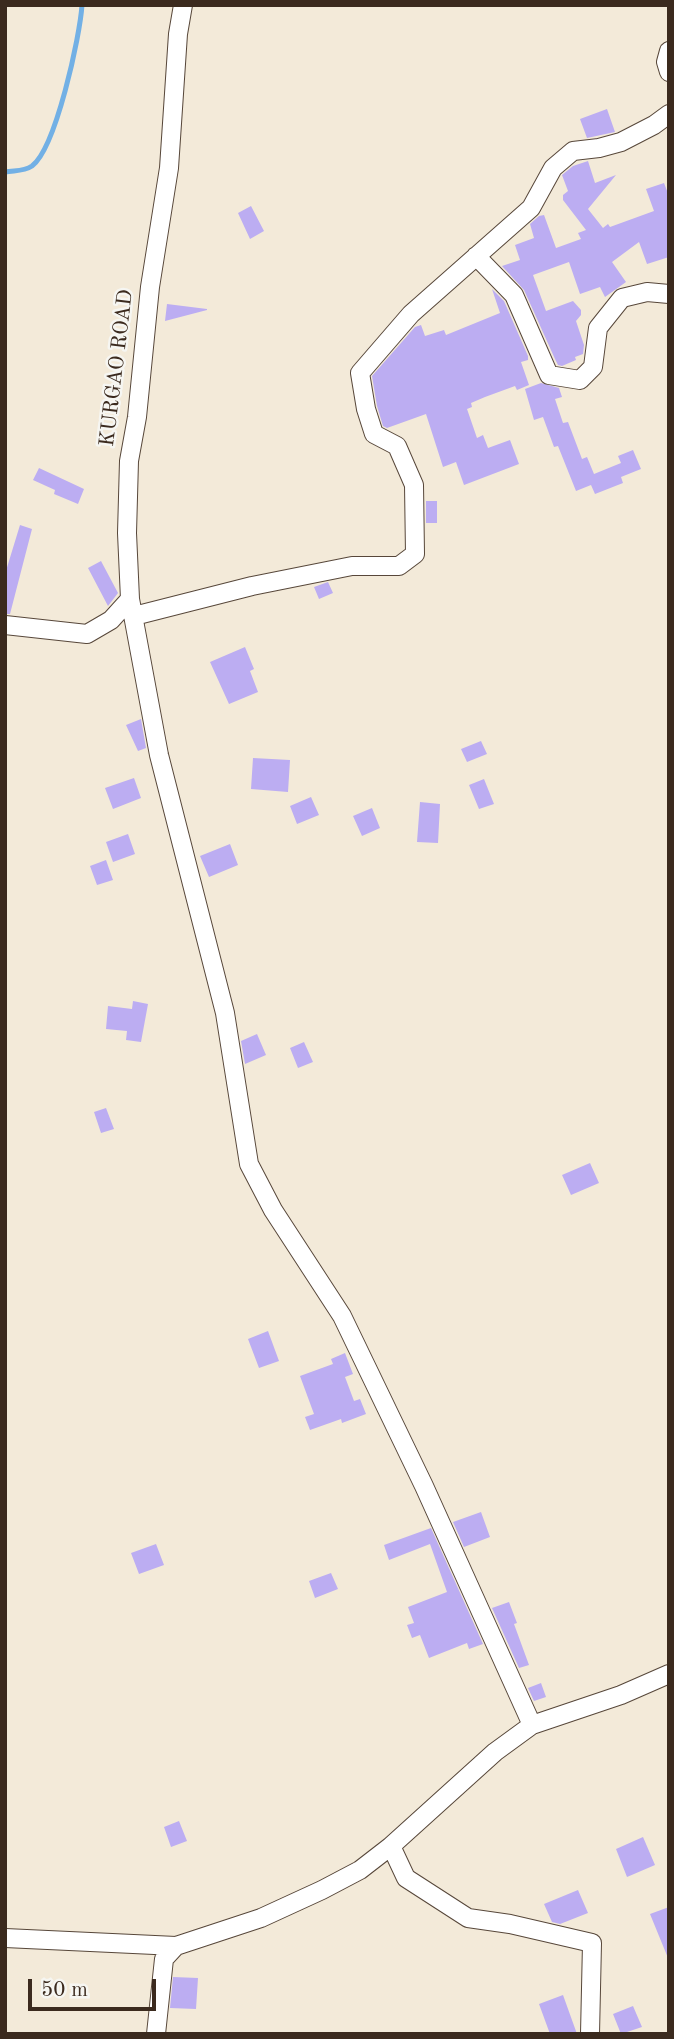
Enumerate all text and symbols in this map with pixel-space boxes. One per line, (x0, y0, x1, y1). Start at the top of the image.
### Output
street label: KURGAO ROAD (95, 288, 139, 448)
scale bar (32, 1966, 159, 2010)
text: 50 m (41, 1980, 88, 2001)

